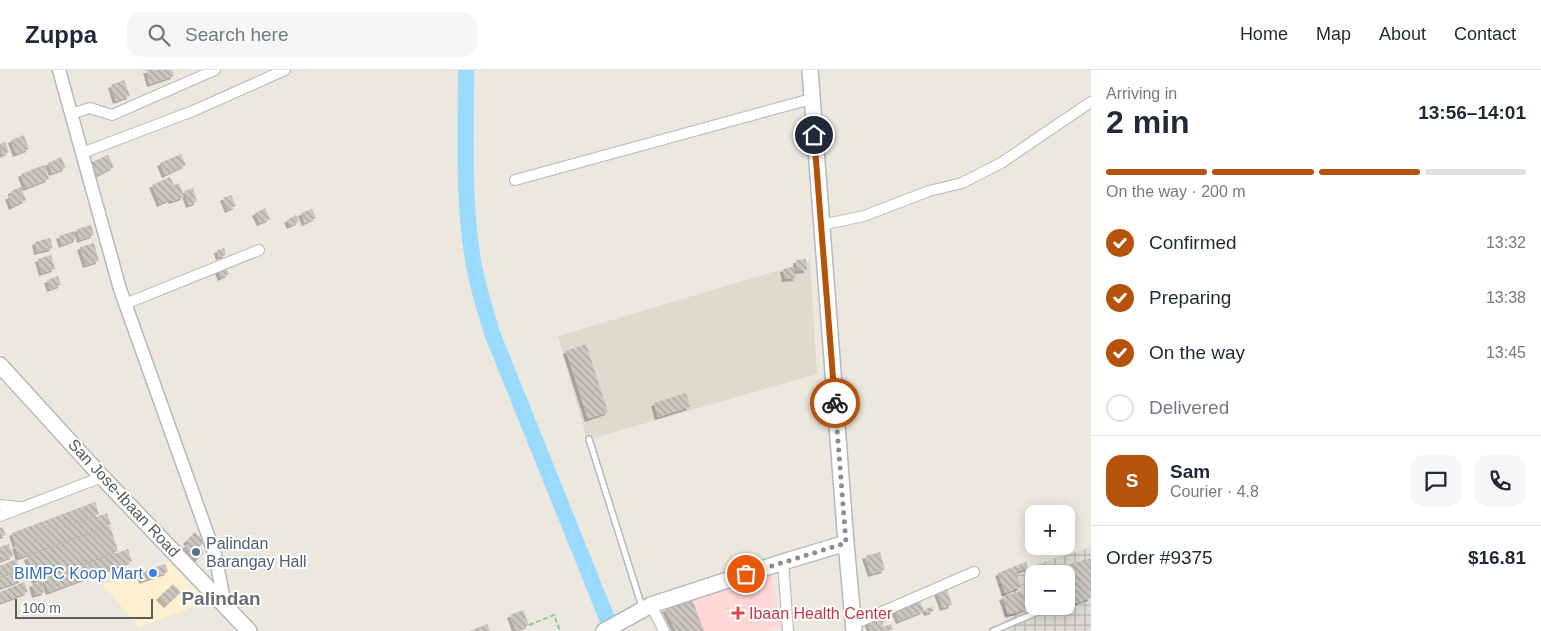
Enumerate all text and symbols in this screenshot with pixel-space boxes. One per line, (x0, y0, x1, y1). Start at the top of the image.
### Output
search box (127, 12, 477, 57)
text: Zuppa (25, 21, 97, 48)
icon: search (145, 21, 173, 49)
text: Search here (185, 24, 289, 45)
text: Home (1240, 24, 1288, 44)
text: Map (1316, 24, 1351, 44)
text: About (1379, 24, 1426, 44)
text: Contact (1454, 24, 1516, 44)
text: Arriving in (1106, 85, 1177, 102)
text: 13:56–14:01 (1418, 102, 1526, 123)
text: 2 min (1106, 104, 1190, 140)
pin (793, 114, 835, 156)
icon: home (800, 121, 828, 149)
text: On the way · 200 m (1106, 183, 1246, 200)
icon: check (1106, 229, 1134, 257)
text: Confirmed (1149, 232, 1237, 253)
text: 13:32 (1486, 234, 1526, 251)
icon: check (1106, 284, 1134, 312)
text: Preparing (1149, 287, 1231, 308)
text: 13:38 (1486, 289, 1526, 306)
icon: check (1106, 339, 1134, 367)
text: On the way (1149, 342, 1245, 363)
text: 13:45 (1486, 344, 1526, 361)
courier (810, 378, 860, 428)
icon: bike (821, 389, 849, 417)
text: Delivered (1149, 397, 1229, 418)
street label: San Jose-Ibaan Road (65, 436, 183, 560)
button: chat (1410, 455, 1462, 507)
button: phone (1474, 455, 1526, 507)
text: Sam (1170, 461, 1210, 482)
text: S (1126, 470, 1138, 491)
text: Courier · 4.8 (1170, 483, 1259, 500)
map controls (1025, 505, 1075, 615)
button: + (1025, 505, 1075, 555)
place label: Palindan Barangay Hall (206, 535, 307, 570)
marker: Palindan Barangay Hall (190, 546, 202, 558)
text: Order #9375 (1106, 547, 1213, 568)
text: $16.81 (1468, 547, 1526, 568)
pin (725, 553, 767, 595)
icon: bag (732, 560, 760, 588)
place label: BIMPC Koop Mart (14, 565, 144, 582)
button: − (1025, 565, 1075, 615)
marker: BIMPC Koop Mart (147, 567, 159, 579)
district label: Palindan (181, 588, 261, 609)
scale bar (15, 596, 152, 619)
text: 100 m (22, 600, 61, 616)
place label: Ibaan Health Center (749, 605, 893, 622)
marker: Ibaan Health Center (731, 606, 745, 620)

